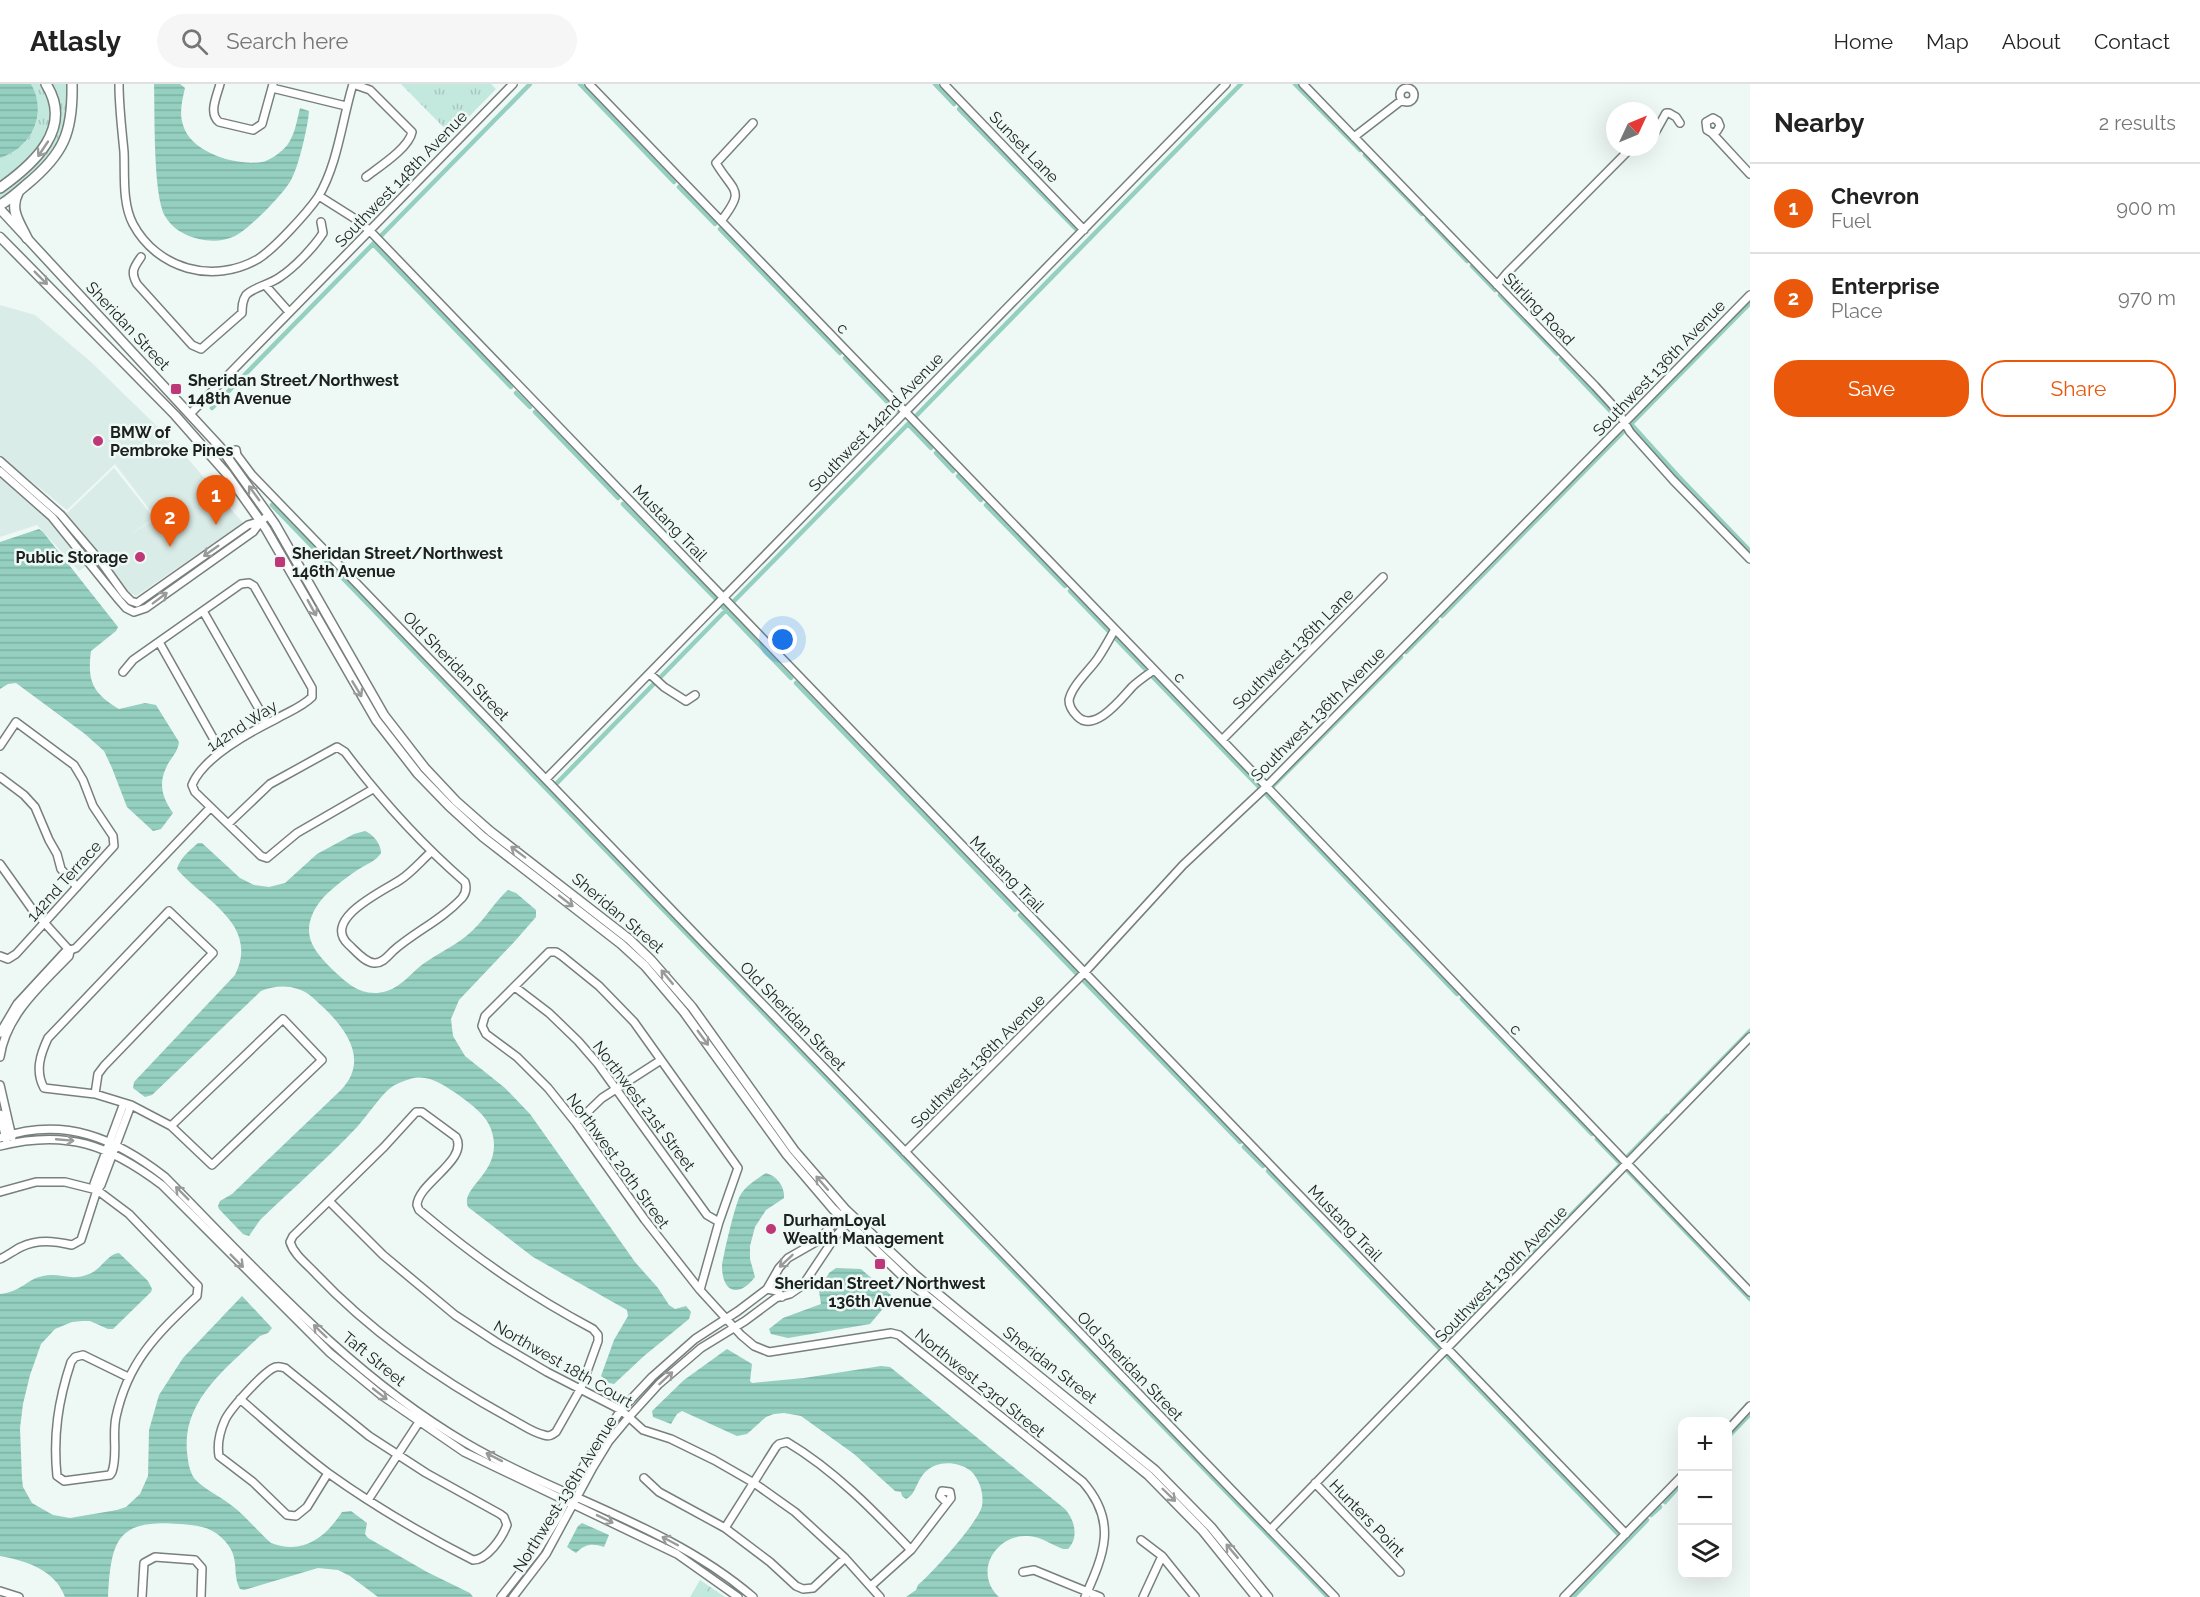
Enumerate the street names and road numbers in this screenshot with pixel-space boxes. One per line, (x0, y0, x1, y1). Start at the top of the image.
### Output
street label: Southwest 148th Avenue (331, 107, 471, 251)
street label: Sunset Lane (985, 107, 1063, 187)
street label: Stirling Road (1500, 269, 1578, 349)
street label: Sheridan Street (82, 278, 174, 375)
street label: Southwest 136th Avenue (1589, 296, 1729, 440)
street label: c (833, 318, 853, 338)
street label: Southwest 142nd Avenue (805, 349, 947, 495)
street label: Mustang Trail (629, 481, 712, 566)
street label: Southwest 136th Lane (1229, 585, 1357, 713)
street label: Old Sheridan Street (399, 607, 513, 725)
street label: Southwest 136th Avenue (1247, 643, 1389, 785)
street label: c (1170, 667, 1190, 687)
street label: 142nd Way (203, 696, 281, 756)
street label: Mustang Trail (966, 832, 1049, 917)
street label: 142nd Terrace (23, 837, 105, 925)
street label: Sheridan Street (568, 869, 668, 957)
street label: Old Sheridan Street (736, 957, 850, 1075)
street label: Southwest 136th Avenue (907, 990, 1049, 1132)
street label: c (1506, 1019, 1526, 1039)
street label: Northwest 21st Street (589, 1037, 699, 1175)
street label: Northwest 20th Street (563, 1090, 674, 1233)
street label: Mustang Trail (1304, 1181, 1387, 1266)
street label: Southwest 130th Avenue (1431, 1202, 1571, 1346)
street label: Old Sheridan Street (1073, 1307, 1187, 1425)
street label: Northwest 18th Court (490, 1316, 636, 1412)
street label: Sheridan Street (999, 1322, 1101, 1408)
street label: Northwest 23rd Street (911, 1325, 1049, 1442)
street label: Taft Street (339, 1328, 410, 1391)
street label: Northwest 136th Avenue (509, 1412, 621, 1576)
street label: Hunters Point (1325, 1475, 1409, 1561)

